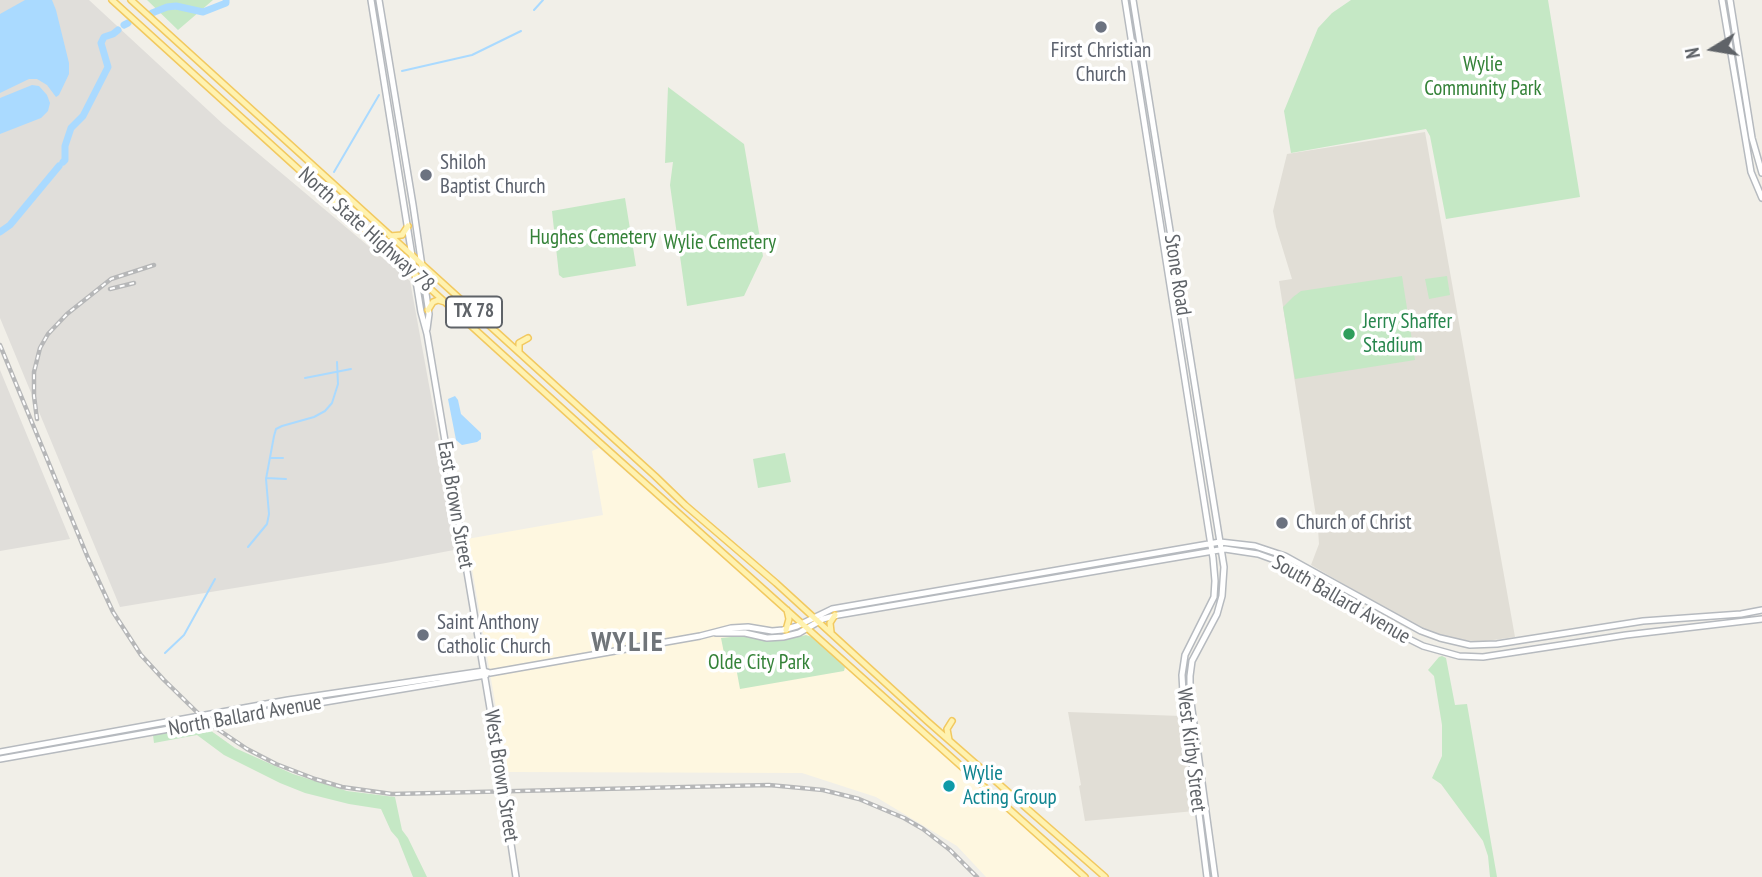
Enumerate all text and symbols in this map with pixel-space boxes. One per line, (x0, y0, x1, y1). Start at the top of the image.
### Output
north arrow (1678, 14, 1748, 84)
marker: First Christian Church (1093, 19, 1109, 35)
place label: First Christian Church (1051, 38, 1151, 88)
text: N (1680, 46, 1705, 60)
park label: Wylie Community Park (1424, 52, 1542, 102)
place label: Shiloh Baptist Church (440, 150, 546, 200)
street label: North State Highway 78 (293, 162, 439, 298)
marker: Shiloh Baptist Church (418, 167, 434, 183)
park label: Hughes Cemetery (530, 225, 656, 251)
park label: Wylie Cemetery (664, 230, 776, 256)
street label: Stone Road (1158, 233, 1196, 317)
road number: TX 78 (446, 296, 502, 328)
place label: Jerry Shaffer Stadium (1363, 309, 1452, 359)
marker: Jerry Shaffer Stadium (1341, 326, 1357, 342)
street label: East Brown Street (431, 439, 479, 571)
place label: Church of Christ (1296, 510, 1412, 536)
marker: Church of Christ (1274, 515, 1290, 531)
street label: South Ballard Avenue (1267, 550, 1415, 650)
place label: Saint Anthony Catholic Church (437, 610, 551, 660)
district label: WYLIE (592, 626, 664, 660)
marker: Saint Anthony Catholic Church (415, 627, 431, 643)
park label: Olde City Park (708, 650, 810, 676)
street label: West Kirby Street (1171, 687, 1211, 813)
street label: North Ballard Avenue (166, 690, 324, 742)
street label: West Brown Street (478, 708, 524, 844)
place label: Wylie Acting Group (963, 761, 1057, 811)
marker: Wylie Acting Group (941, 778, 957, 794)

